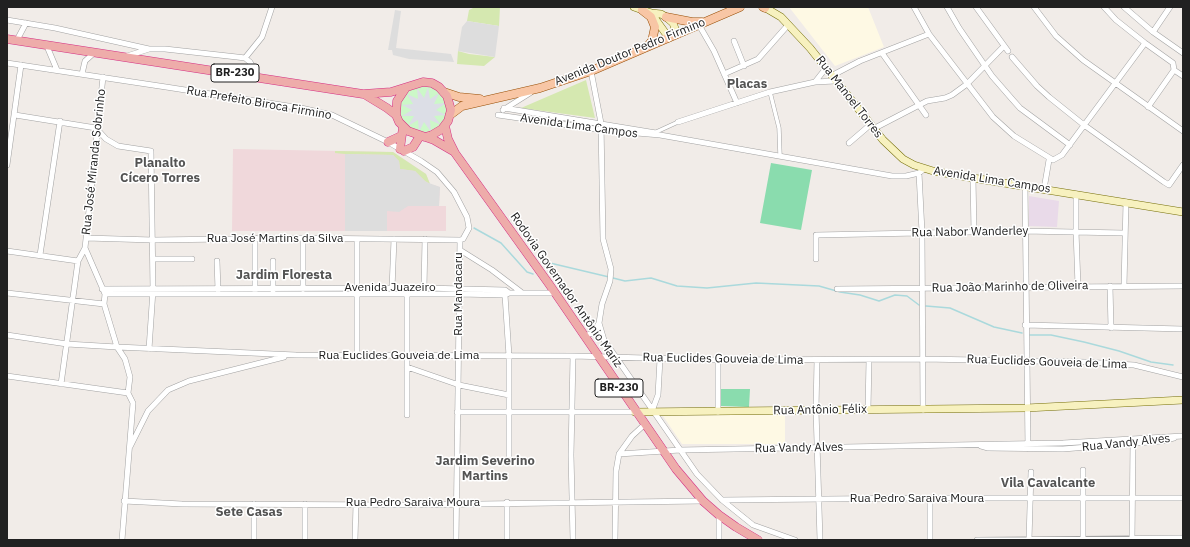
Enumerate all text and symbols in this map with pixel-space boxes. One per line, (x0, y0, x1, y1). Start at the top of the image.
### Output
street label: Avenida Doutor Pedro Firmino (553, 15, 707, 89)
street label: Rua Manoel Torres (813, 53, 885, 141)
road number: BR-230 (211, 64, 259, 82)
district label: Placas (727, 76, 767, 92)
street label: Rua Prefeito Biroca Firmino (185, 83, 333, 123)
street label: Rua José Miranda Sobrinho (79, 88, 109, 236)
street label: Avenida Lima Campos (519, 111, 639, 141)
district label: Planalto Cícero Torres (120, 155, 200, 186)
street label: Avenida Lima Campos (932, 164, 1052, 196)
street label: Rodovia Governador Antônio Mariz (507, 210, 625, 370)
street label: Rua Nabor Wanderley (911, 224, 1029, 240)
street label: Rua José Martins da Silva (207, 232, 343, 246)
street label: Rua Mandacaru (452, 252, 466, 336)
district label: Jardim Floresta (236, 267, 332, 283)
street label: Rua João Marinho de Oliveira (932, 278, 1088, 296)
street label: Avenida Juazeiro (344, 281, 436, 295)
street label: Rua Euclides Gouveia de Lima (319, 349, 479, 363)
street label: Rua Euclides Gouveia de Lima (642, 350, 804, 368)
street label: Rua Euclides Gouveia de Lima (966, 352, 1128, 372)
road number: BR-230 (595, 379, 643, 397)
street label: Rua Antônio Félix (773, 402, 867, 418)
street label: Rua Vandy Alves (1081, 431, 1171, 455)
street label: Rua Vandy Alves (754, 440, 844, 456)
district label: Jardim Severino Martins (435, 453, 535, 484)
district label: Vila Cavalcante (1001, 475, 1095, 491)
street label: Rua Pedro Saraiva Moura (850, 492, 984, 506)
street label: Rua Pedro Saraiva Moura (346, 496, 480, 510)
district label: Sete Casas (215, 504, 283, 520)

